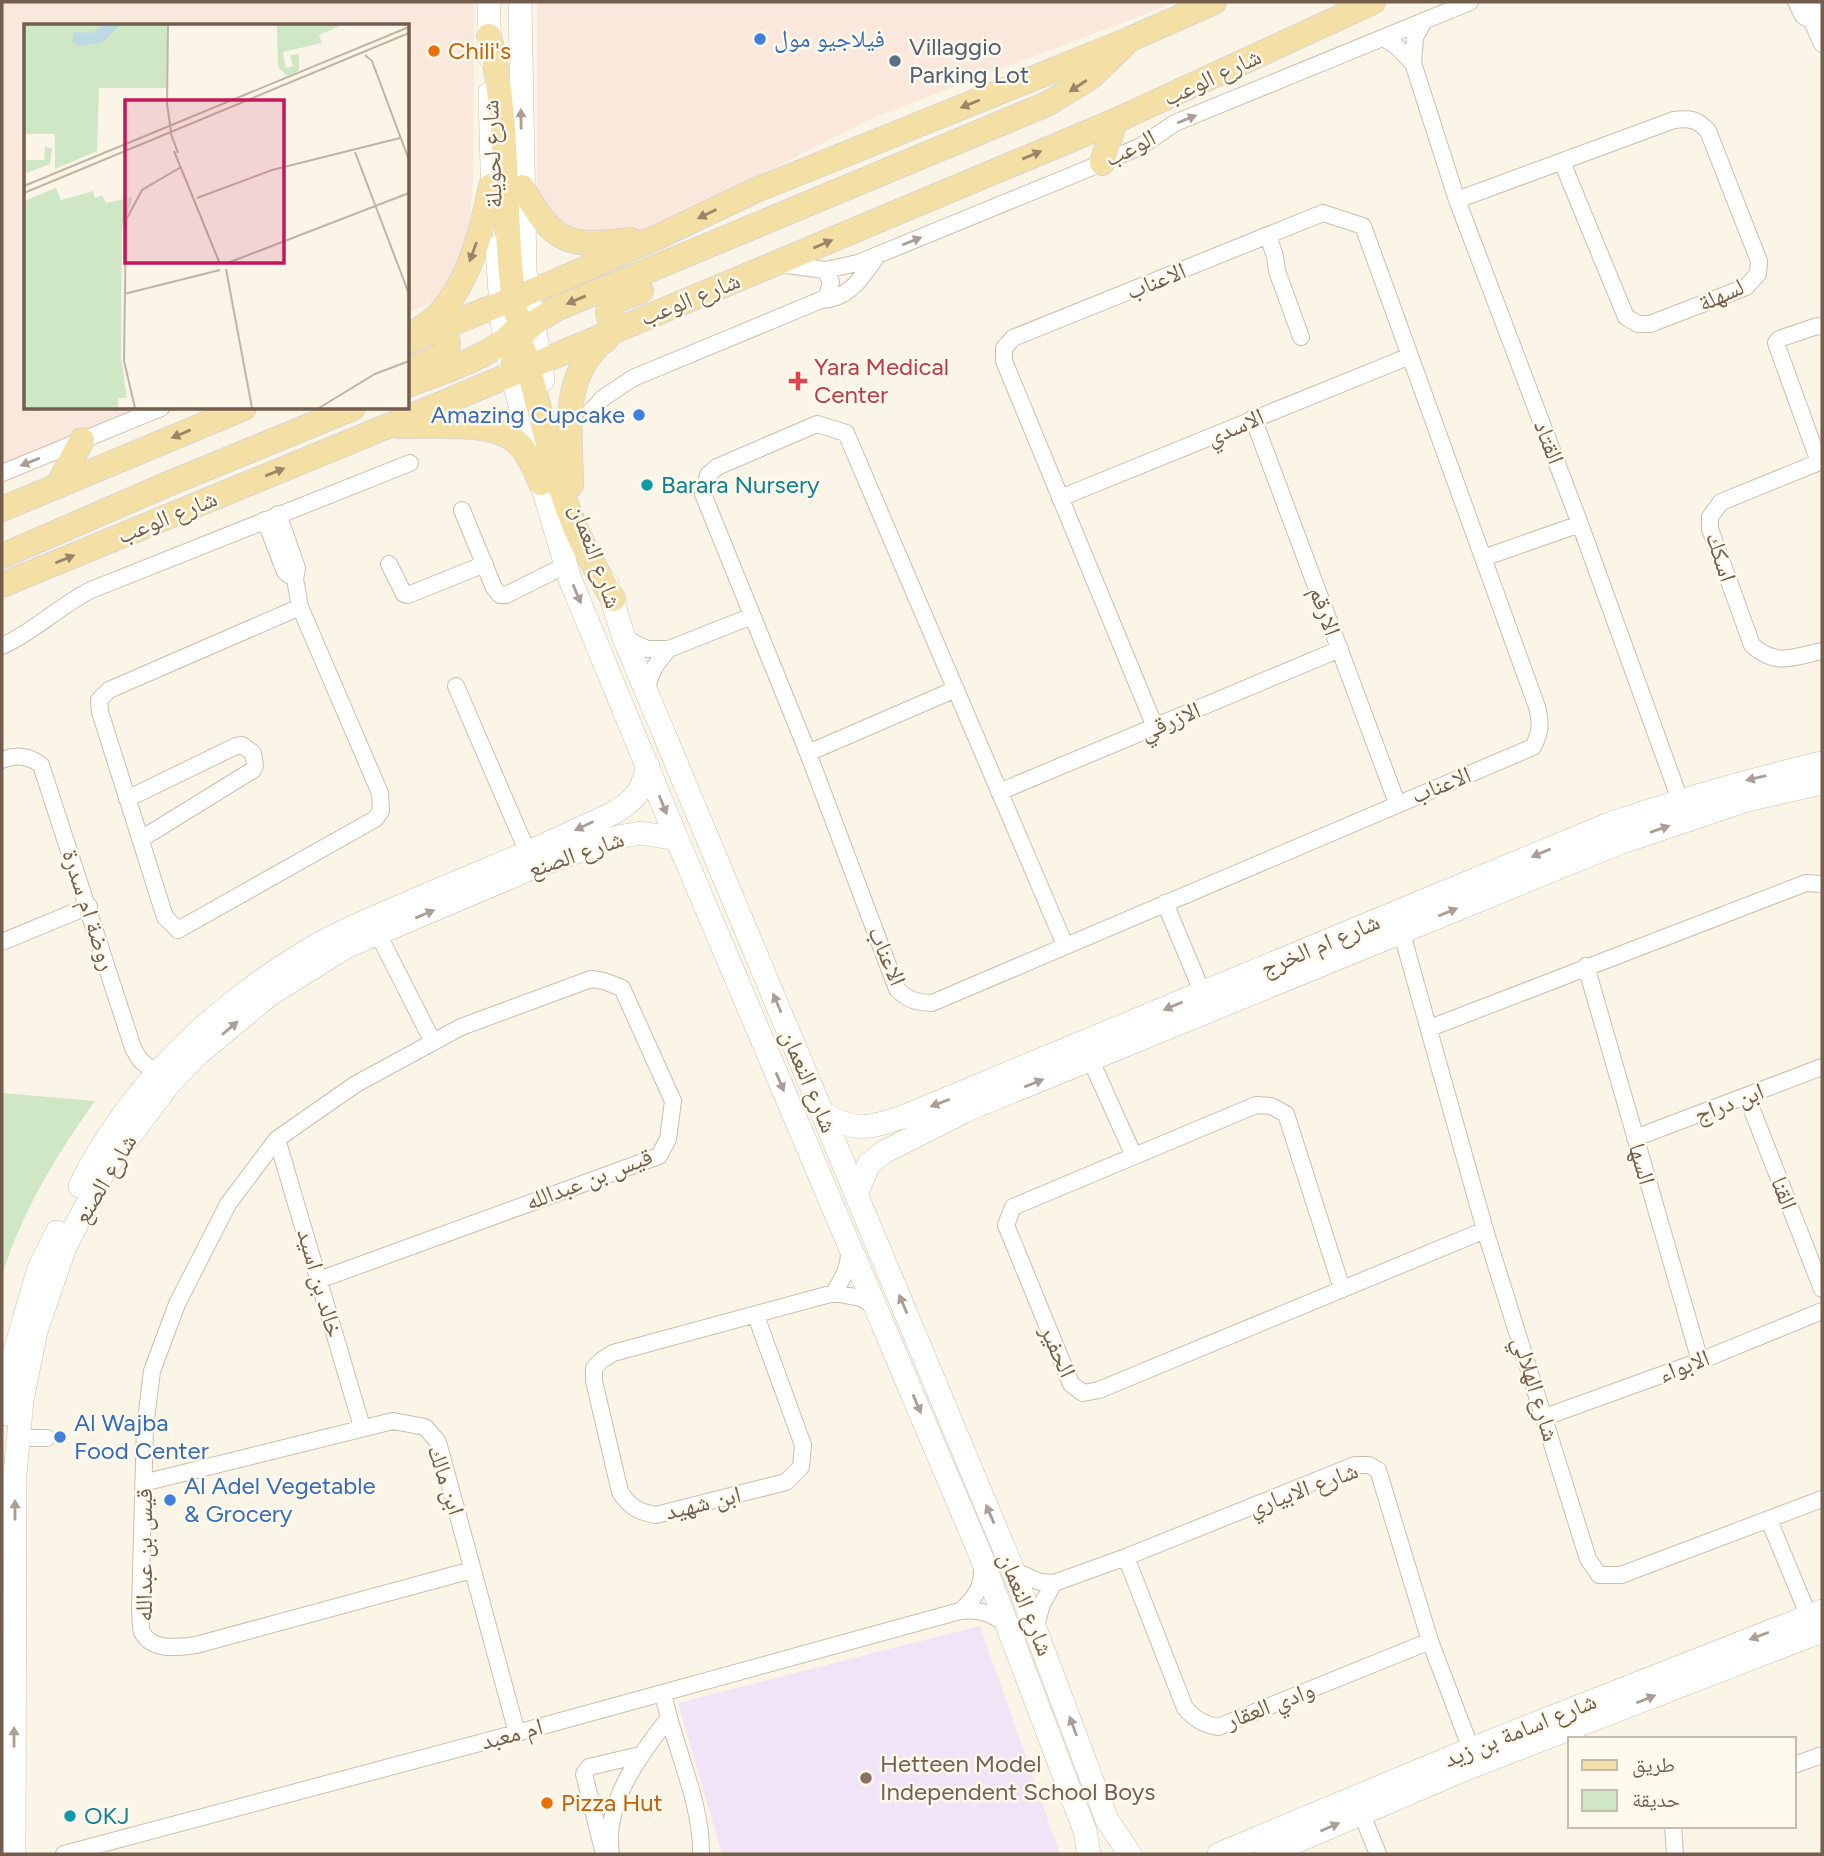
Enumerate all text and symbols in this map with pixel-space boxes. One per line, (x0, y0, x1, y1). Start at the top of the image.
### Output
inset map (24, 24, 410, 410)
place label: فيلاجيو مول (774, 24, 885, 53)
marker: فيلاجيو مول (752, 31, 768, 47)
place label: Villaggio Parking Lot (909, 32, 1029, 89)
place label: Chili's (448, 36, 511, 65)
street label: شارع الوعب (1158, 41, 1266, 113)
marker: Chili's (426, 43, 442, 59)
marker: Villaggio Parking Lot (887, 53, 903, 69)
one-way arrow (1068, 80, 1088, 93)
one-way arrow (960, 98, 981, 109)
street label: شارع لحويلة (475, 99, 509, 209)
one-way arrow (515, 108, 527, 130)
one-way arrow (1176, 113, 1197, 124)
street label: الوعب (1099, 122, 1160, 173)
one-way arrow (1022, 150, 1043, 161)
one-way arrow (697, 208, 717, 219)
one-way arrow (902, 235, 923, 246)
one-way arrow (812, 238, 833, 249)
one-way arrow (467, 241, 478, 262)
street label: الاعناب (1122, 256, 1190, 306)
street label: شارع الوعب (636, 265, 744, 333)
street label: لسهلة (1693, 272, 1748, 317)
one-way arrow (565, 295, 586, 306)
place label: Yara Medical Center (814, 352, 949, 409)
marker: Yara Medical Center (788, 371, 808, 391)
place label: Amazing Cupcake (431, 400, 625, 429)
street label: الاسدي (1201, 401, 1270, 456)
marker: Amazing Cupcake (631, 407, 647, 423)
street label: القتاد (1528, 416, 1571, 468)
one-way arrow (171, 428, 191, 440)
one-way arrow (19, 456, 40, 467)
one-way arrow (265, 467, 286, 478)
place label: Barara Nursery (661, 470, 820, 499)
marker: Barara Nursery (639, 477, 655, 493)
street label: شارع الوعب (113, 483, 221, 551)
street label: شارع النعمان (563, 499, 629, 613)
street label: اسكك (1700, 528, 1743, 585)
one-way arrow (55, 553, 76, 564)
street label: الارقم (1301, 582, 1348, 640)
one-way arrow (571, 584, 582, 605)
street label: الازرقي (1135, 695, 1207, 751)
street label: الاعناب (1407, 760, 1475, 810)
one-way arrow (1745, 773, 1767, 784)
one-way arrow (658, 794, 669, 815)
one-way arrow (574, 820, 594, 832)
one-way arrow (1649, 823, 1670, 834)
street label: شارع الصنع (524, 824, 628, 884)
street label: روضة ام سدرة (54, 846, 123, 975)
one-way arrow (1531, 847, 1551, 859)
street label: شارع ام الخرج (1256, 906, 1385, 984)
one-way arrow (1438, 907, 1459, 918)
one-way arrow (415, 908, 435, 920)
street label: الاعناب (862, 922, 913, 990)
one-way arrow (771, 993, 782, 1014)
one-way arrow (1162, 1001, 1183, 1012)
one-way arrow (221, 1021, 238, 1036)
street label: شارع النعمان (774, 1025, 844, 1137)
one-way arrow (775, 1072, 786, 1093)
street label: ابن دراج (1690, 1076, 1768, 1130)
one-way arrow (1023, 1077, 1044, 1088)
one-way arrow (929, 1097, 950, 1108)
street label: شارع الصنع (67, 1129, 143, 1229)
street label: السها (1623, 1140, 1662, 1188)
street label: قيس بن عبدالله (521, 1141, 656, 1216)
street label: القنا (1765, 1172, 1804, 1214)
street label: خالد بن اسيد (291, 1225, 350, 1341)
one-way arrow (897, 1293, 908, 1314)
street label: الحفير (1034, 1319, 1083, 1382)
street label: شارع الهلالي (1502, 1333, 1566, 1446)
street label: الابواء (1654, 1343, 1713, 1388)
one-way arrow (911, 1394, 923, 1414)
place label: Al Wajba Food Center (74, 1408, 209, 1465)
marker: Al Wajba Food Center (52, 1429, 68, 1445)
street label: ابن مالك (422, 1441, 471, 1519)
street label: شارع الابياري (1244, 1455, 1364, 1527)
place label: Al Adel Vegetable & Grocery (184, 1471, 376, 1528)
street label: ابن شهيد (662, 1479, 744, 1526)
street label: قيس بن عبدالله (129, 1488, 158, 1622)
marker: Al Adel Vegetable & Grocery (162, 1492, 178, 1508)
one-way arrow (9, 1498, 21, 1520)
one-way arrow (984, 1503, 995, 1524)
street label: شارع النعمان (992, 1548, 1060, 1660)
one-way arrow (1748, 1631, 1769, 1642)
street label: وادي العقار (1220, 1674, 1320, 1740)
street label: شارع اسامة بن زيد (1439, 1686, 1601, 1774)
one-way arrow (1636, 1693, 1657, 1704)
street label: ام معبد (478, 1711, 546, 1758)
one-way arrow (1067, 1715, 1078, 1736)
one-way arrow (8, 1726, 20, 1748)
legend (1568, 1737, 1796, 1828)
place label: Hetteen Model Independent School Boys (880, 1749, 1156, 1806)
text: طريق (1632, 1752, 1675, 1778)
marker: Hetteen Model Independent School Boys (858, 1770, 874, 1786)
text: حديقة (1632, 1787, 1680, 1812)
place label: Pizza Hut (561, 1788, 663, 1817)
marker: Pizza Hut (539, 1795, 555, 1811)
place label: OKJ (84, 1801, 130, 1830)
marker: OKJ (62, 1808, 78, 1824)
one-way arrow (1320, 1821, 1340, 1833)

